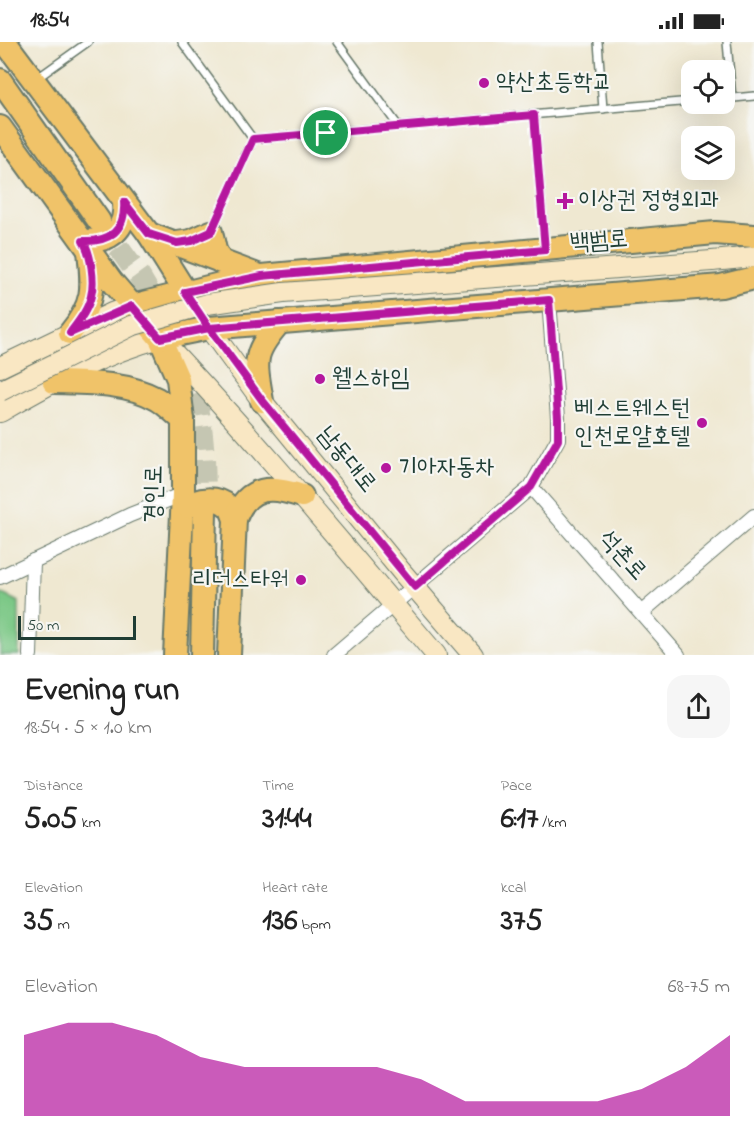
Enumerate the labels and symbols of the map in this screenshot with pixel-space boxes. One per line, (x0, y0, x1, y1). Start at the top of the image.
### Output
place label: 약산초등학교 (496, 66, 612, 101)
marker: 약산초등학교 (477, 76, 491, 90)
pin (300, 107, 351, 158)
place label: 이상권 정형외과 (578, 184, 719, 219)
marker: 이상권 정형외과 (556, 192, 574, 210)
street label: 백범로 (569, 223, 629, 261)
place label: 웰스하임 (332, 362, 409, 397)
marker: 웰스하임 (313, 372, 327, 386)
place label: 베스트웨스턴 인천로얄호텔 (574, 392, 690, 455)
marker: 베스트웨스턴 인천로얄호텔 (695, 416, 709, 430)
street label: 남동대로 (308, 419, 384, 501)
place label: 기아자동차 (398, 451, 495, 486)
marker: 기아자동차 (379, 461, 393, 475)
street label: 경인로 (137, 465, 173, 523)
street label: 석촌로 (590, 523, 654, 589)
place label: 리더스타워 (192, 563, 289, 598)
marker: 리더스타워 (294, 573, 308, 587)
scale bar (18, 613, 136, 640)

